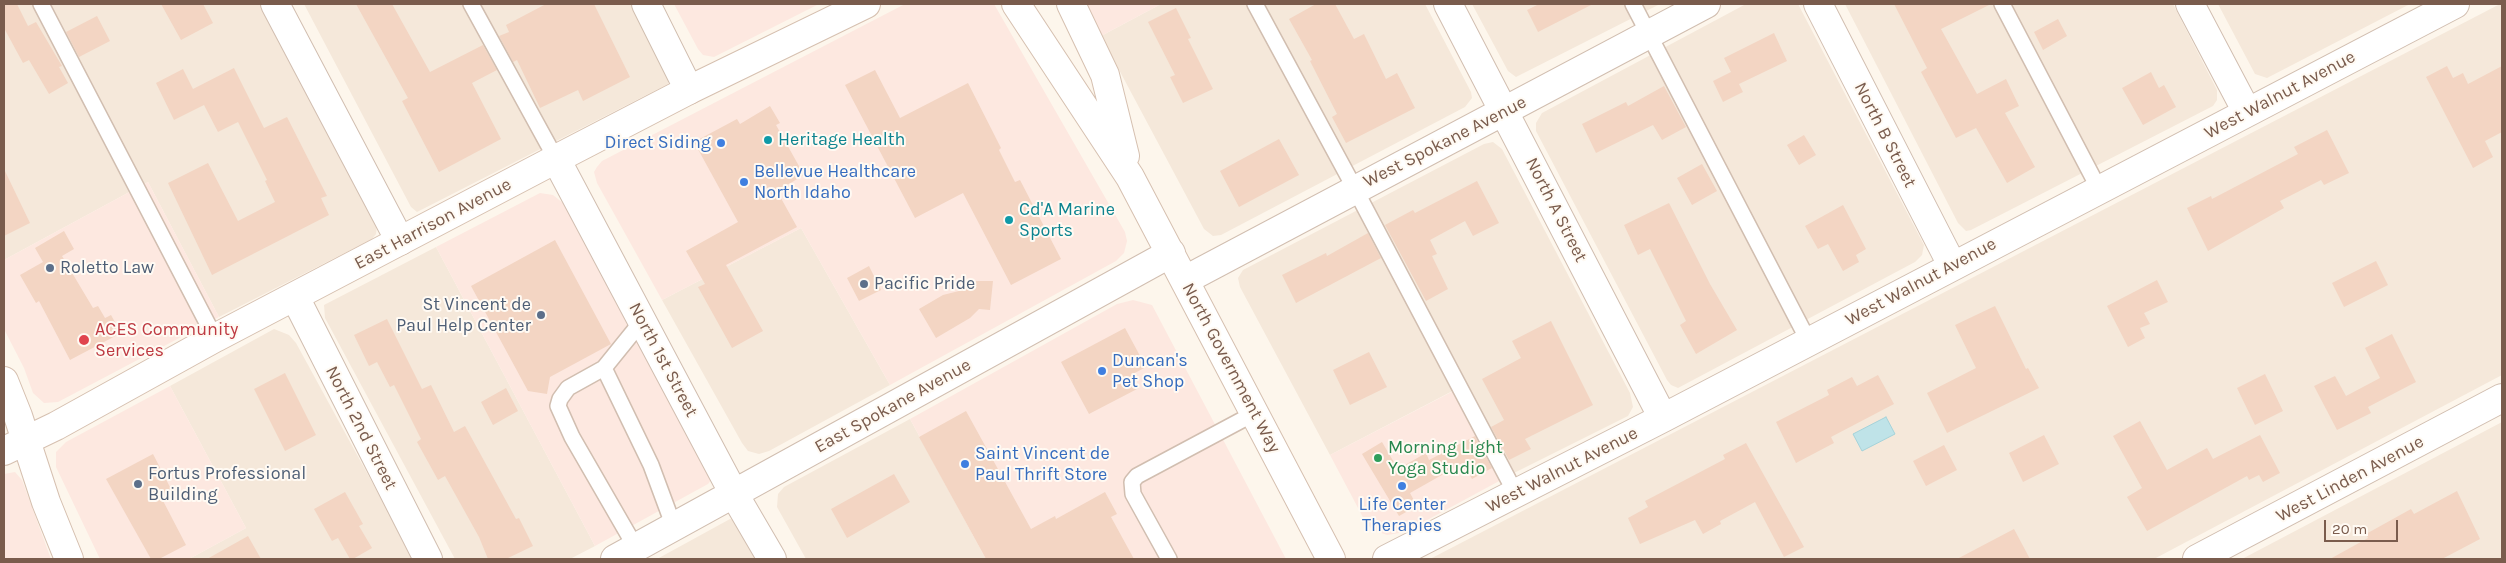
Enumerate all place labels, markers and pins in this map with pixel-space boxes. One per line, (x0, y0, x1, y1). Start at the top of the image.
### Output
place label: Heritage Health (778, 129, 905, 151)
place label: Direct Siding (604, 132, 711, 154)
marker: Heritage Health (762, 134, 774, 146)
marker: Direct Siding (715, 137, 727, 149)
place label: Bellevue Healthcare North Idaho (754, 161, 916, 203)
marker: Bellevue Healthcare North Idaho (738, 176, 750, 188)
place label: Cd'A Marine Sports (1019, 199, 1115, 242)
marker: Cd'A Marine Sports (1003, 214, 1015, 226)
place label: Roletto Law (60, 257, 154, 279)
marker: Roletto Law (44, 262, 56, 274)
place label: Pacific Pride (874, 273, 975, 295)
marker: Pacific Pride (858, 278, 870, 290)
place label: St Vincent de Paul Help Center (396, 294, 531, 336)
marker: St Vincent de Paul Help Center (535, 309, 547, 321)
place label: ACES Community Services (95, 319, 238, 362)
marker: ACES Community Services (77, 333, 91, 347)
place label: Duncan's Pet Shop (1112, 350, 1188, 392)
marker: Duncan's Pet Shop (1096, 365, 1108, 377)
place label: Morning Light Yoga Studio (1388, 437, 1503, 479)
place label: Saint Vincent de Paul Thrift Store (975, 443, 1110, 486)
marker: Morning Light Yoga Studio (1372, 452, 1384, 464)
marker: Saint Vincent de Paul Thrift Store (959, 458, 971, 470)
place label: Fortus Professional Building (148, 463, 306, 506)
marker: Fortus Professional Building (132, 478, 144, 490)
marker: Life Center Therapies (1396, 480, 1408, 492)
place label: Life Center Therapies (1358, 494, 1446, 536)

